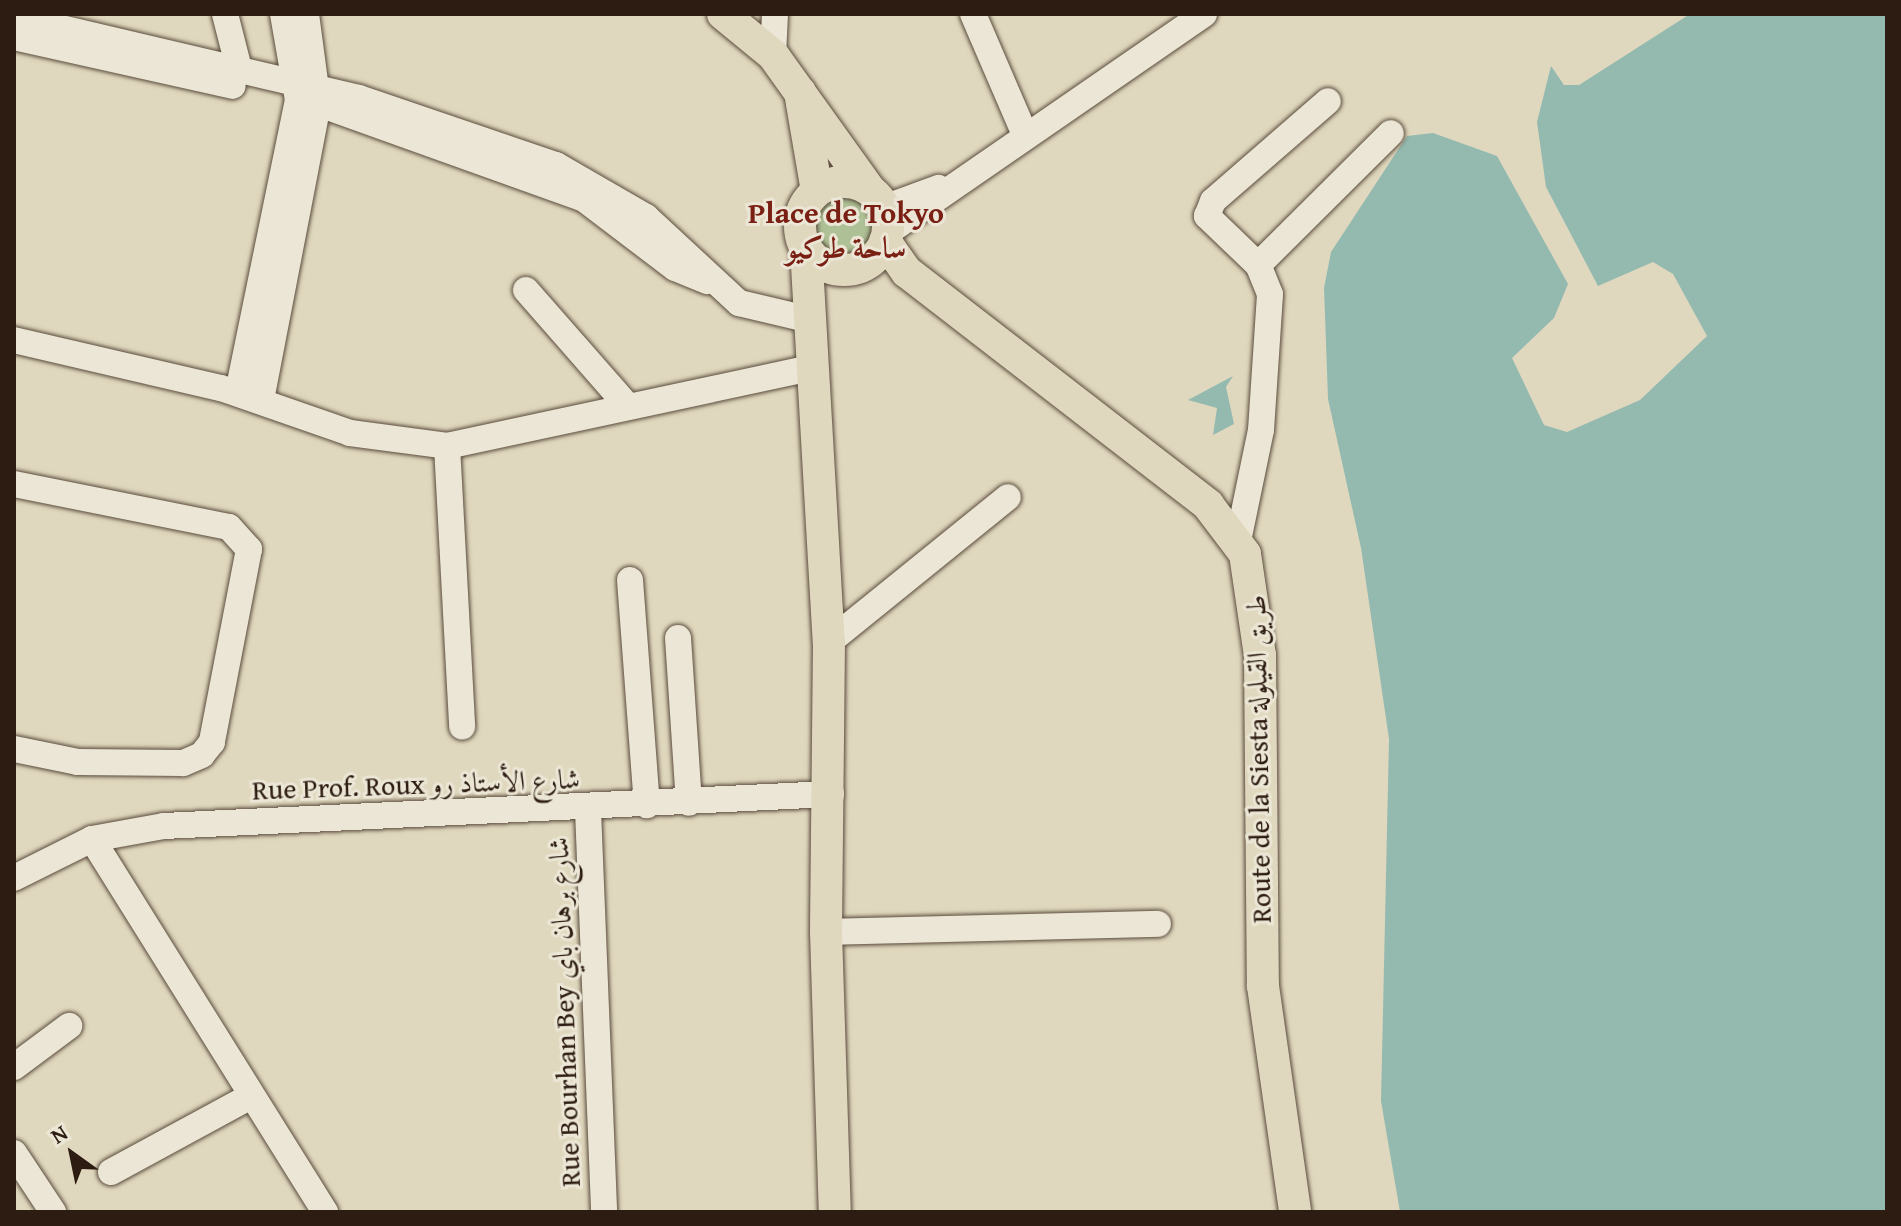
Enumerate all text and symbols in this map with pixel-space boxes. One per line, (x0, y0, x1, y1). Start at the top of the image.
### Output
district label: Place de Tokyo ساحة طوكيو (748, 194, 944, 264)
street label: Route de la Siesta طريق القيلولة (1238, 595, 1278, 923)
street label: Rue Prof. Roux شارع الأستاذ رو (251, 761, 581, 807)
street label: Rue Bourhan Bey شارع برهان باي (541, 837, 587, 1187)
north arrow (32, 1114, 112, 1194)
text: N (44, 1116, 74, 1151)

